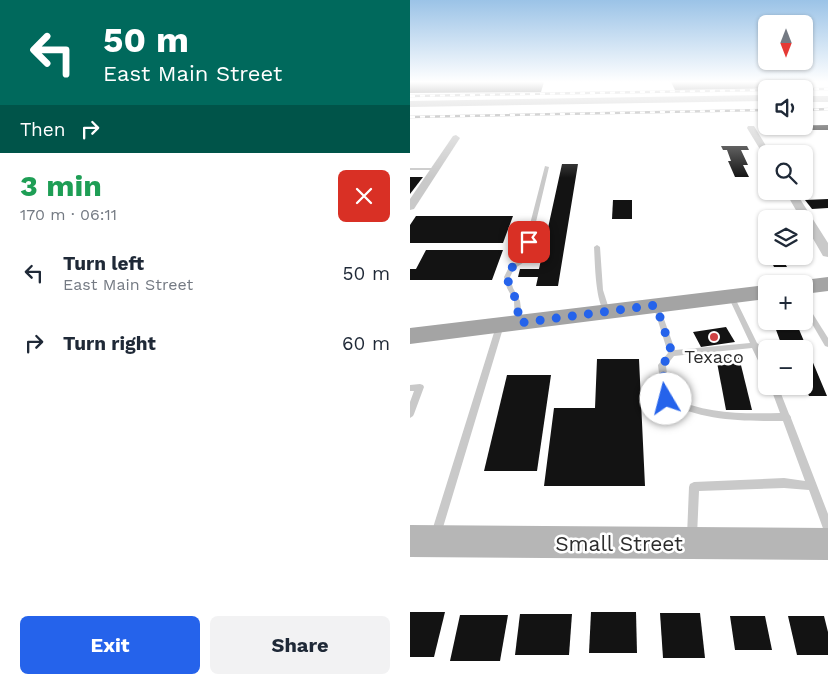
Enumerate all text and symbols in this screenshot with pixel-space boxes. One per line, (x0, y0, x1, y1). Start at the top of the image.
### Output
north arrow (758, 15, 812, 70)
map controls (758, 15, 813, 395)
text: 50 m (103, 19, 189, 61)
icon: left (20, 20, 85, 85)
text: East Main Street (103, 61, 282, 86)
button: sound (758, 80, 813, 135)
icon: right (76, 115, 104, 143)
text: Then (20, 118, 66, 141)
button: search (758, 145, 813, 200)
text: 3 min (20, 168, 102, 203)
button: close (338, 170, 390, 222)
text: 170 m · 06:11 (20, 205, 117, 224)
button: layers (758, 210, 813, 265)
pin (508, 221, 550, 263)
icon: arrive (515, 228, 543, 256)
text: Turn left (63, 252, 144, 275)
icon: left (20, 259, 48, 287)
text: 50 m (343, 262, 390, 285)
text: East Main Street (63, 275, 193, 294)
button: + (758, 275, 813, 330)
icon: right (20, 329, 48, 357)
marker: Texaco (708, 331, 720, 343)
text: Turn right (63, 332, 156, 355)
text: 60 m (342, 332, 390, 355)
button: − (758, 340, 813, 395)
place label: Texaco (684, 346, 744, 367)
position arrow (639, 372, 691, 424)
street label: Small Street (555, 531, 683, 556)
button: Exit (20, 616, 200, 674)
button: Share (210, 616, 390, 674)

